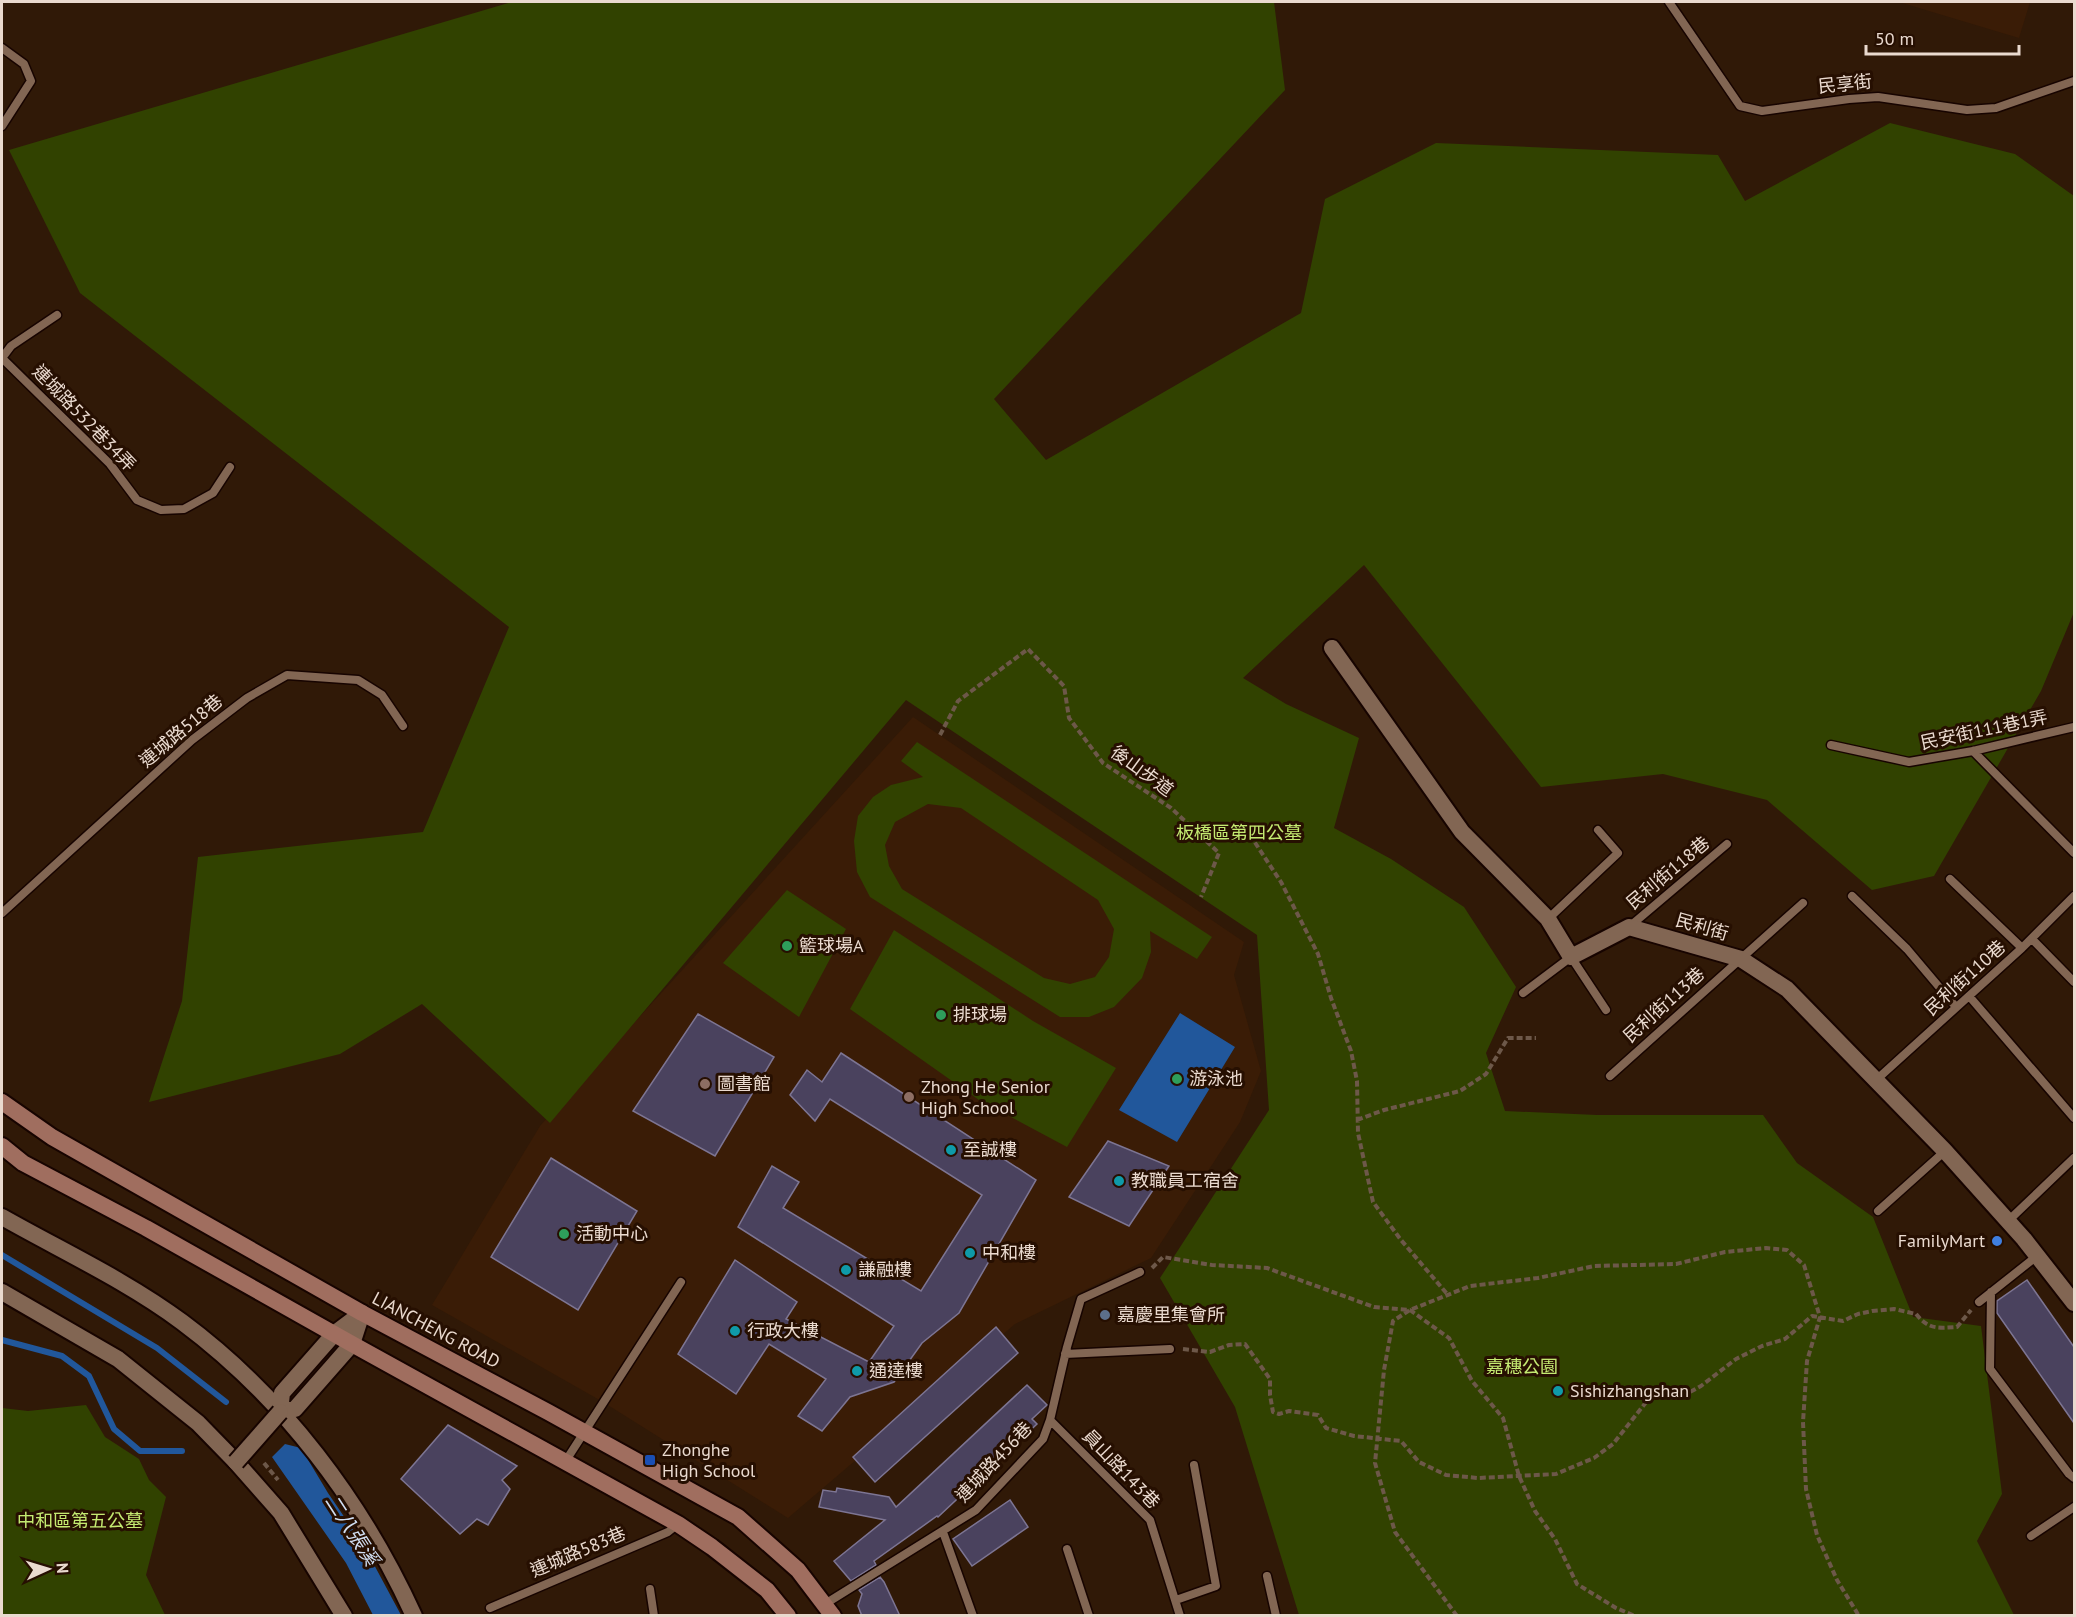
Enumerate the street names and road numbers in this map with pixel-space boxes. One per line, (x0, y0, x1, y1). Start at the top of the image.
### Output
street label: 民享街 (1817, 69, 1873, 98)
street label: 連城路532巷34弄 (28, 360, 141, 476)
street label: 連城路518巷 (134, 689, 227, 772)
street label: 民安街111巷1弄 (1918, 705, 2049, 754)
street label: 後山步道 (1106, 740, 1178, 801)
street label: 民利街118巷 (1621, 831, 1714, 914)
street label: 民利街 (1673, 908, 1731, 945)
street label: 民利街110巷 (1919, 935, 2010, 1020)
street label: 民利街113巷 (1618, 962, 1709, 1047)
street label: LIANCHENG ROAD (368, 1286, 504, 1373)
street label: 連城路456巷 (951, 1417, 1037, 1507)
street label: 員山路143巷 (1078, 1424, 1165, 1513)
street label: 連城路583巷 (527, 1521, 629, 1582)

